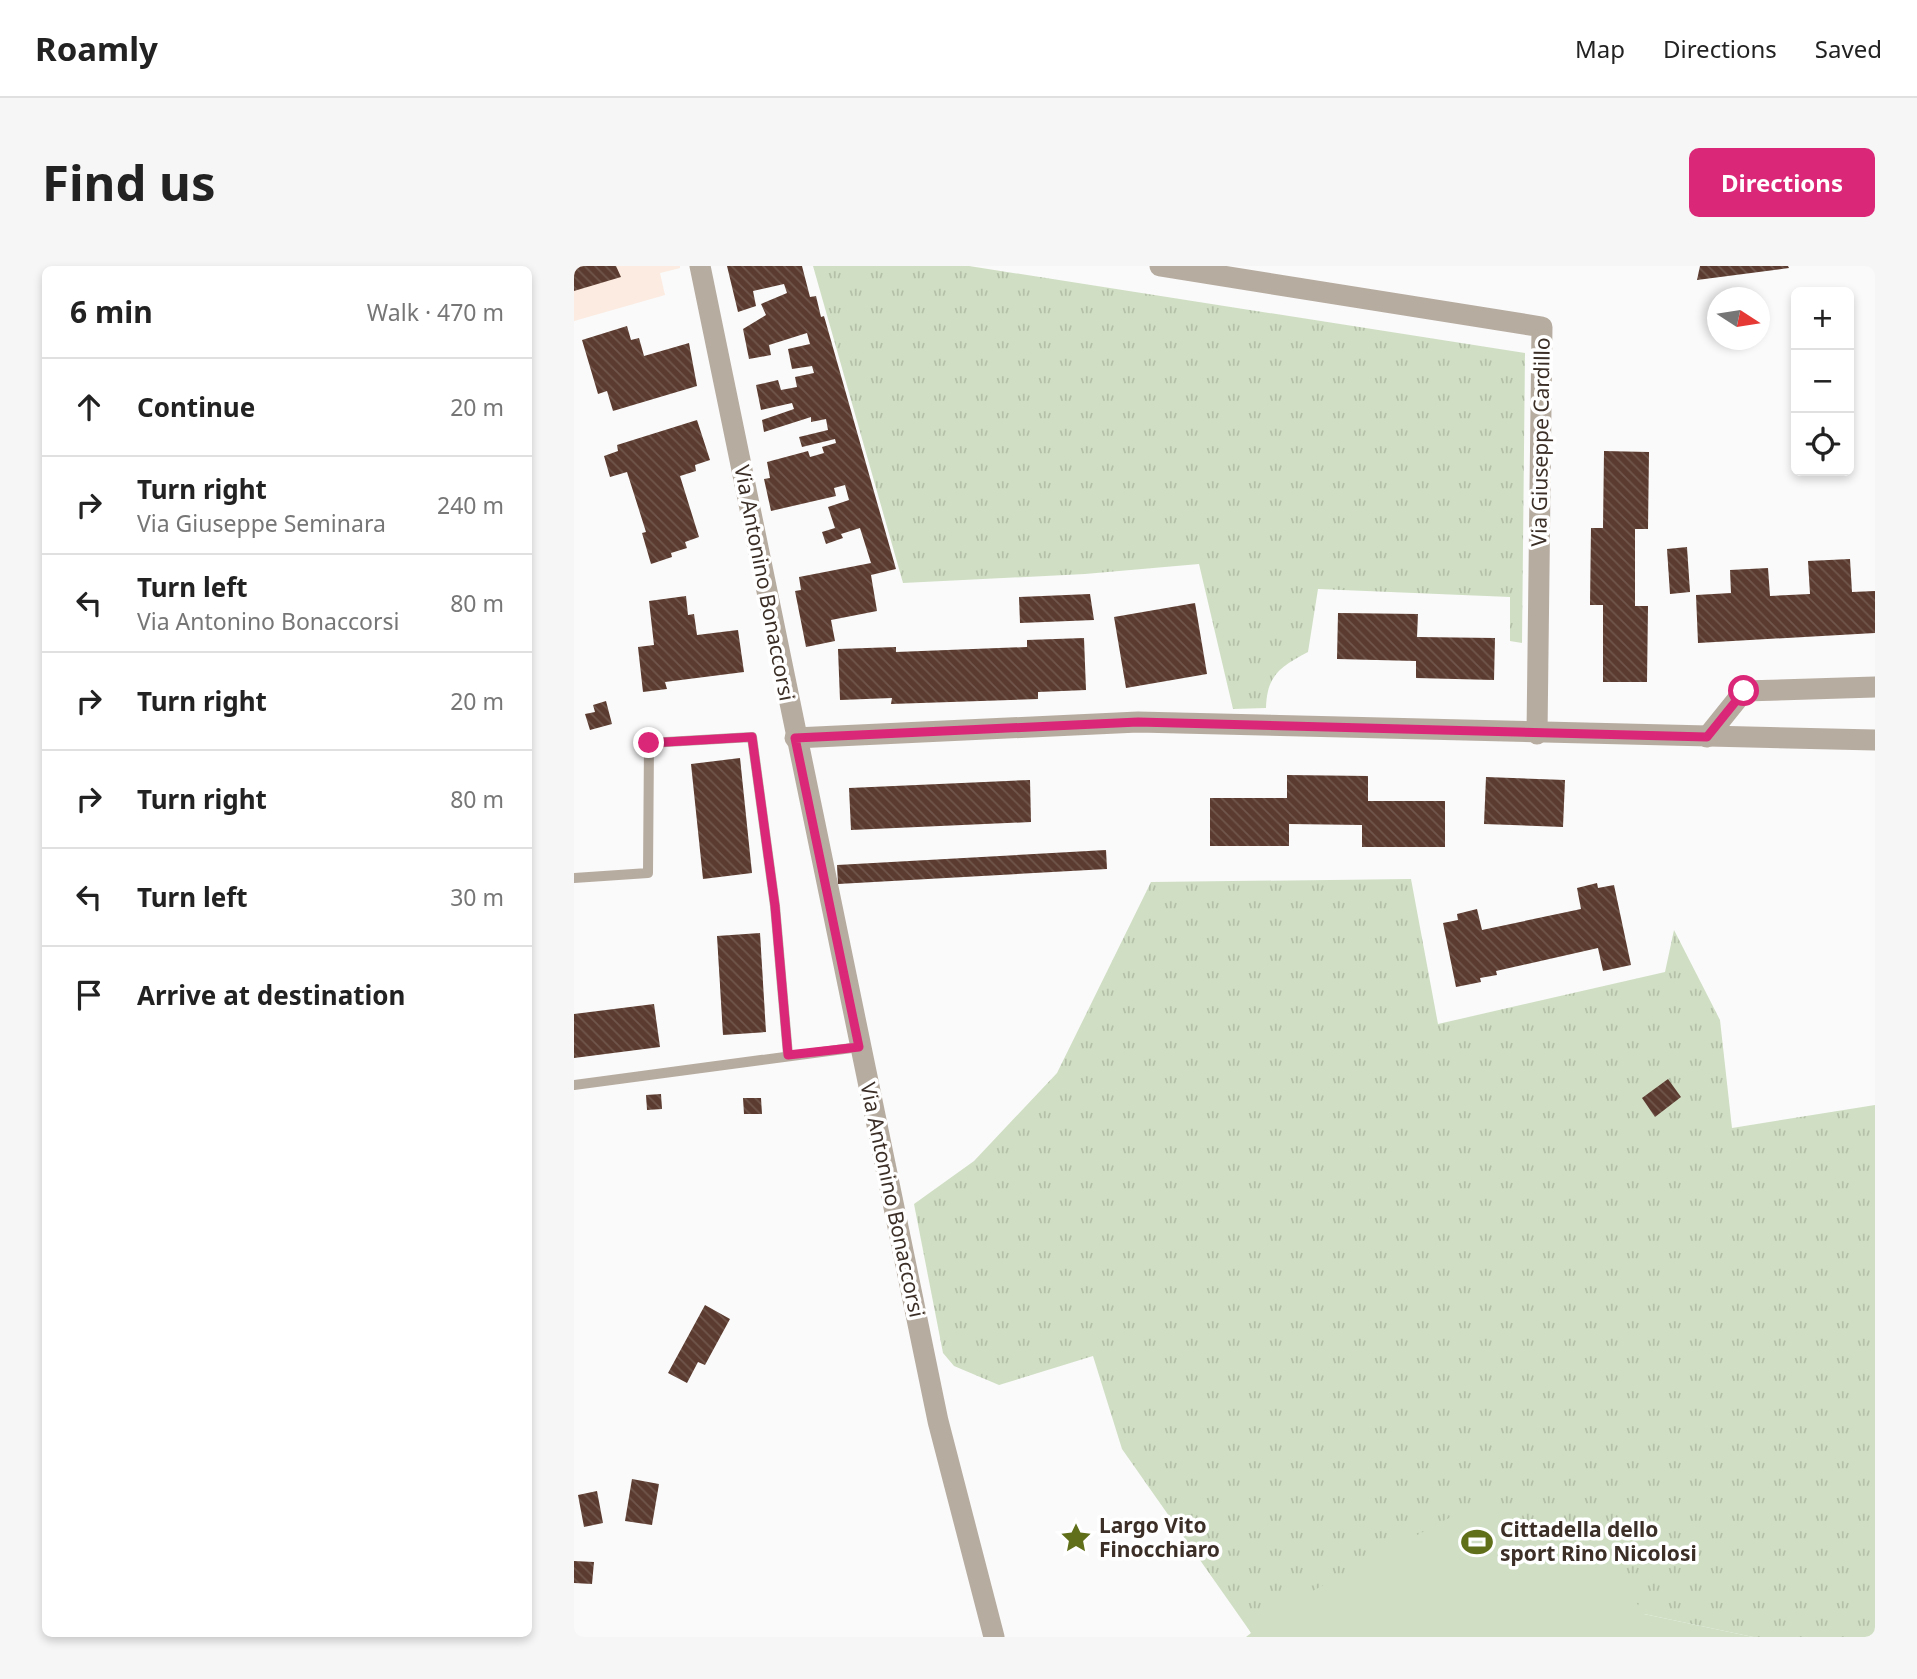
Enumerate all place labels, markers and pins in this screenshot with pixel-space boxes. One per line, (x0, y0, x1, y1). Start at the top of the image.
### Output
place label: Largo Vito Finocchiaro (1099, 1511, 1220, 1563)
place label: Cittadella dello sport Rino Nicolosi (1500, 1515, 1697, 1567)
place icon: Largo Vito Finocchiaro (1059, 1521, 1093, 1555)
sports icon: Cittadella dello sport Rino Nicolosi (1460, 1525, 1494, 1559)

